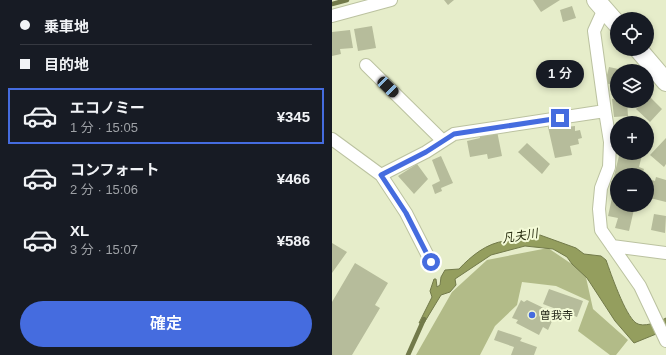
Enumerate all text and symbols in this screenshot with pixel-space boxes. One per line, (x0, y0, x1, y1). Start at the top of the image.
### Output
map controls (610, 12, 654, 212)
button: locate (610, 12, 654, 56)
text: 乗車地 (44, 18, 89, 35)
text: 目的地 (44, 56, 89, 73)
callout: 1 分 (536, 60, 584, 88)
button: layers (610, 64, 654, 108)
text: 1 分 (548, 66, 572, 81)
car (375, 74, 401, 100)
icon: car (22, 98, 58, 134)
text: エコノミー (70, 99, 145, 116)
text: ¥345 (277, 108, 310, 125)
route end (551, 109, 569, 127)
button: + (610, 116, 654, 160)
text: 1 分 · 15:05 (70, 120, 138, 135)
icon: car (22, 160, 58, 196)
text: コンフォート (70, 161, 160, 178)
button: − (610, 168, 654, 212)
text: ¥466 (277, 170, 310, 187)
text: 2 分 · 15:06 (70, 182, 138, 197)
icon: car (22, 222, 58, 258)
text: XL (70, 222, 89, 239)
water label: 凡夫川 (501, 226, 541, 246)
text: ¥586 (277, 232, 310, 249)
text: 3 分 · 15:07 (70, 242, 138, 257)
route start (422, 253, 440, 271)
button: 確定 (20, 301, 312, 347)
place label: 曽我寺 (540, 309, 573, 321)
marker: 曽我寺 (527, 310, 537, 320)

